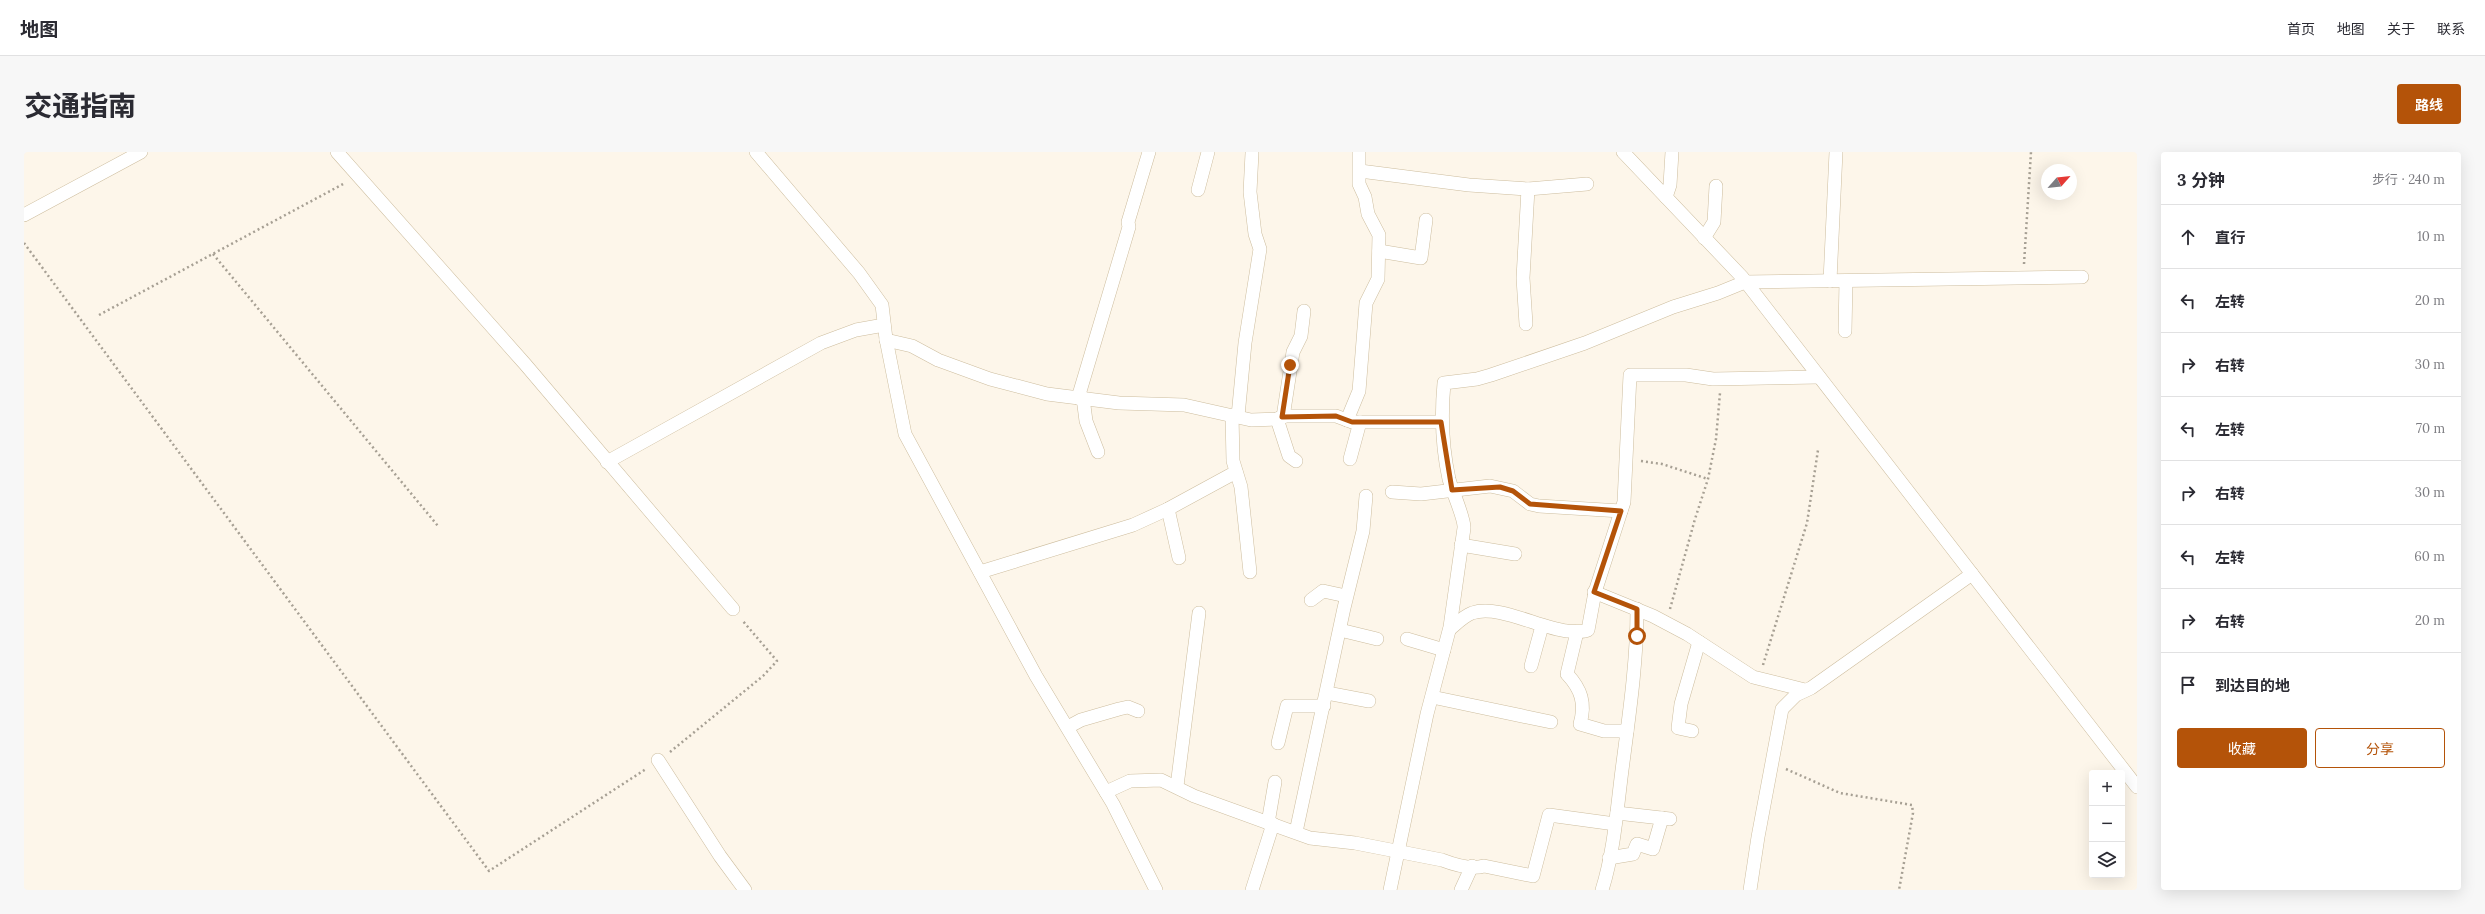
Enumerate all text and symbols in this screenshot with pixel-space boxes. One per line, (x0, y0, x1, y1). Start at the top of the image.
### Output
text: 地图 (20, 17, 58, 41)
text: 首页 (2287, 20, 2315, 38)
text: 地图 (2337, 20, 2365, 38)
text: 关于 (2387, 20, 2415, 38)
text: 联系 (2437, 20, 2465, 38)
button: 路线 (2397, 84, 2461, 124)
text: 交通指南 (24, 88, 136, 124)
north arrow (2041, 164, 2077, 200)
text: 3 分钟 (2177, 169, 2225, 191)
text: 步行 · 240 m (2372, 171, 2445, 188)
icon: ahead (2177, 226, 2199, 248)
text: 直行 (2215, 228, 2245, 247)
text: 10 m (2417, 228, 2445, 245)
icon: left (2177, 290, 2199, 312)
text: 左转 (2215, 292, 2245, 311)
text: 20 m (2415, 292, 2445, 309)
icon: right (2177, 354, 2199, 376)
route end (1281, 356, 1299, 374)
text: 右转 (2215, 356, 2245, 375)
text: 30 m (2415, 356, 2445, 373)
icon: left (2177, 418, 2199, 440)
text: 左转 (2215, 420, 2245, 439)
text: 70 m (2416, 420, 2445, 437)
icon: right (2177, 482, 2199, 504)
text: 右转 (2215, 484, 2245, 503)
text: 30 m (2415, 484, 2445, 501)
icon: left (2177, 546, 2199, 568)
text: 左转 (2215, 548, 2245, 567)
text: 60 m (2414, 548, 2445, 565)
icon: right (2177, 610, 2199, 632)
text: 右转 (2215, 612, 2245, 631)
text: 20 m (2415, 612, 2445, 629)
route start (1628, 627, 1646, 645)
icon: arrive (2177, 674, 2199, 696)
text: 到达目的地 (2215, 676, 2290, 695)
button: 收藏 (2177, 728, 2307, 768)
button: 分享 (2315, 728, 2445, 768)
map controls (2089, 770, 2125, 878)
button: + (2089, 770, 2125, 806)
button: − (2089, 806, 2125, 842)
button: layers (2089, 842, 2125, 878)

